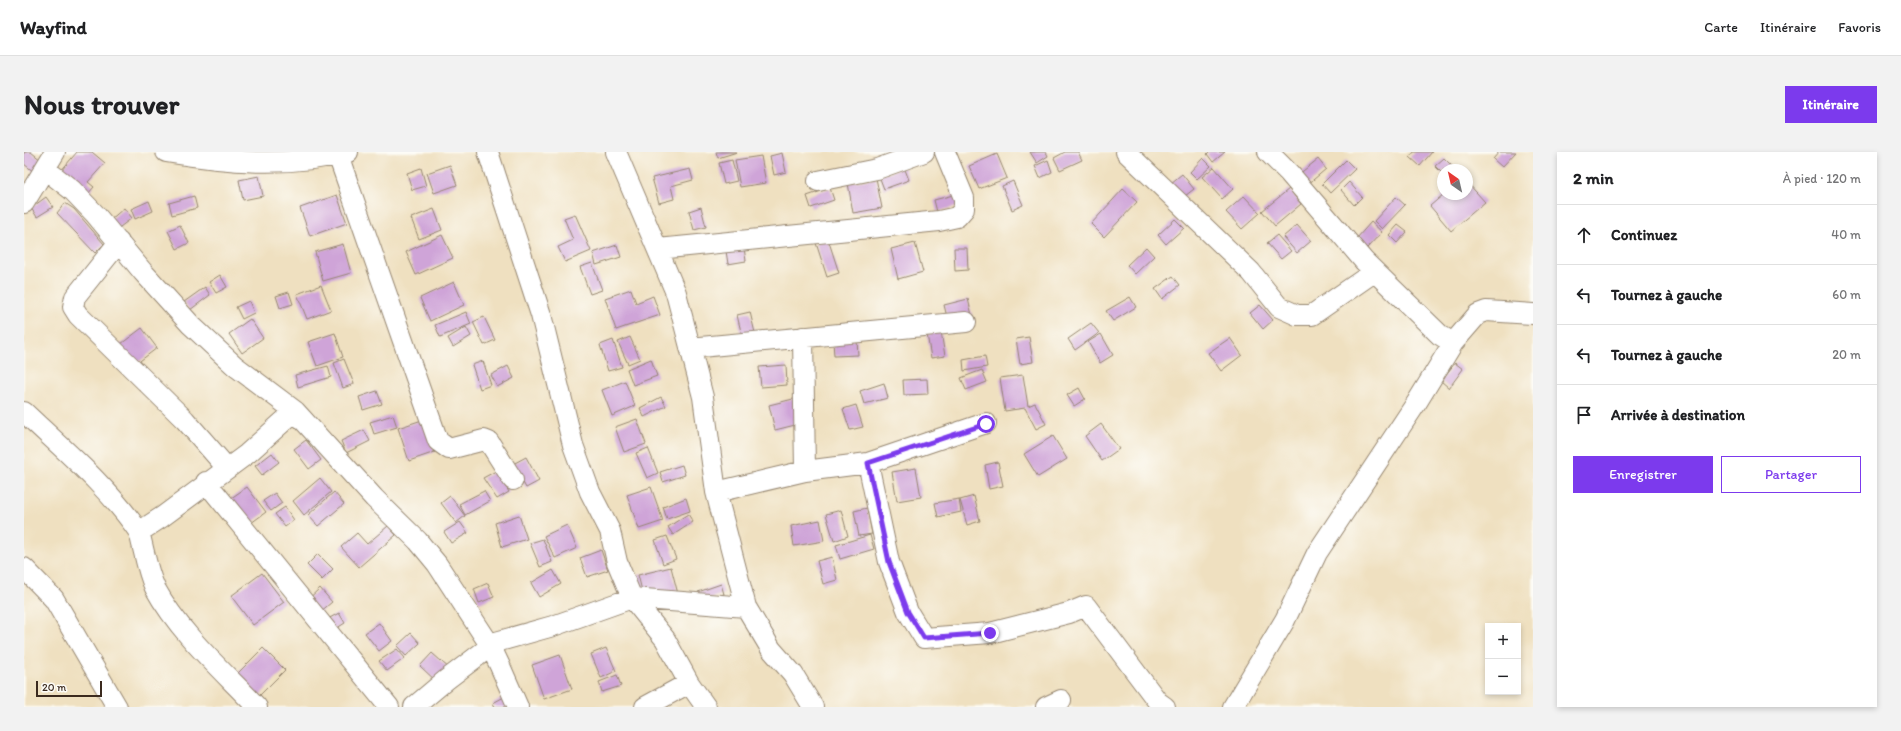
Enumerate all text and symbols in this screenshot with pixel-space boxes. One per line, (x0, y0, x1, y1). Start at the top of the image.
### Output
text: Wayfind (20, 16, 87, 39)
text: Carte (1704, 19, 1738, 36)
text: Itinéraire (1760, 19, 1816, 36)
text: Favoris (1838, 19, 1881, 36)
button: Itinéraire (1785, 86, 1877, 123)
text: Nous trouver (24, 87, 179, 121)
north arrow (1437, 164, 1473, 200)
text: 2 min (1573, 168, 1613, 188)
text: À pied · 120 m (1783, 171, 1861, 186)
icon: ahead (1573, 224, 1595, 246)
text: Continuez (1611, 226, 1677, 244)
text: 40 m (1831, 227, 1861, 242)
icon: left (1573, 284, 1595, 306)
text: Tournez à gauche (1611, 286, 1722, 304)
text: 60 m (1832, 287, 1861, 302)
icon: left (1573, 344, 1595, 366)
text: Tournez à gauche (1611, 346, 1722, 364)
text: 20 m (1832, 347, 1861, 362)
icon: arrive (1573, 404, 1595, 426)
text: Arrivée à destination (1611, 406, 1745, 424)
route start (977, 415, 995, 433)
button: Enregistrer (1573, 456, 1713, 493)
button: Partager (1721, 456, 1861, 493)
map controls (1485, 623, 1521, 695)
button: + (1485, 623, 1521, 659)
route end (981, 624, 999, 642)
button: − (1485, 659, 1521, 695)
scale bar (36, 679, 102, 698)
text: 20 m (42, 681, 66, 694)

